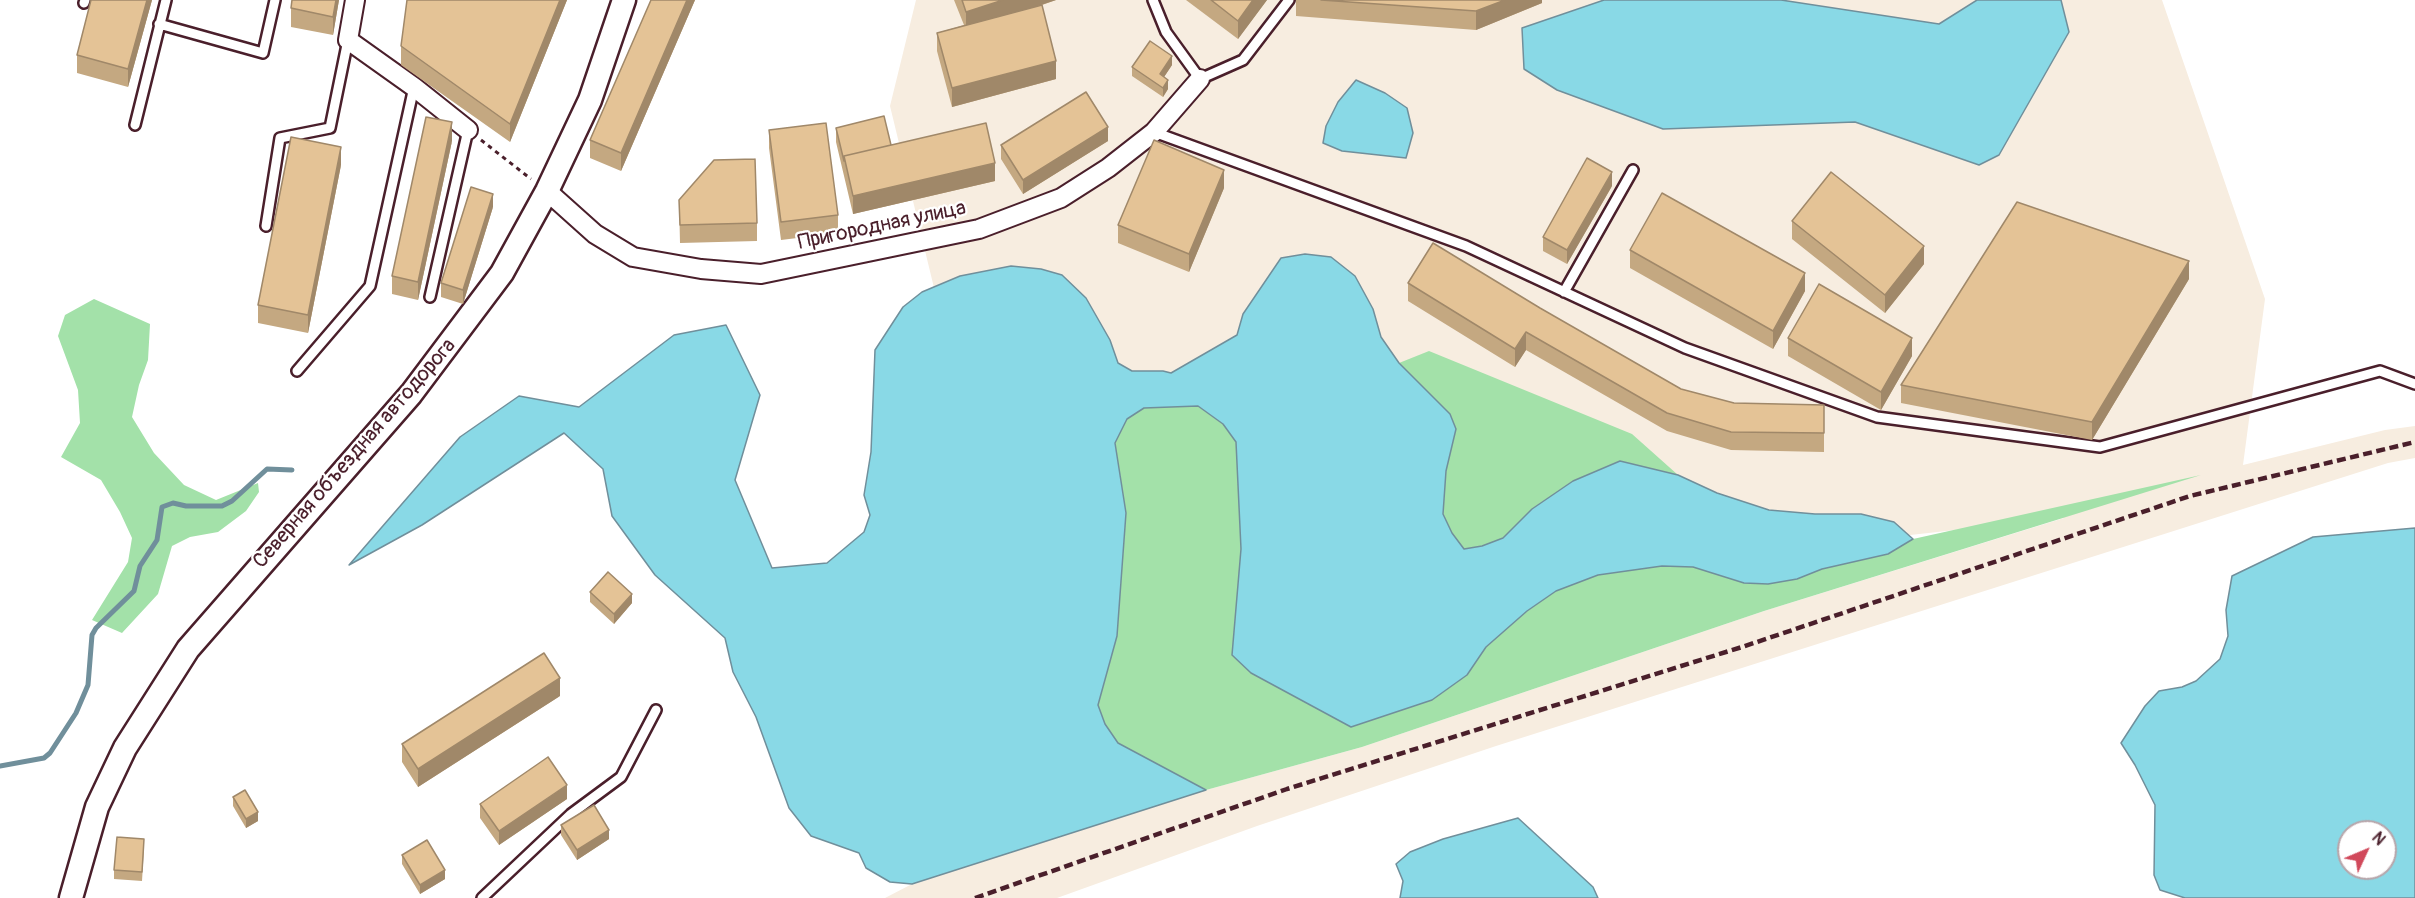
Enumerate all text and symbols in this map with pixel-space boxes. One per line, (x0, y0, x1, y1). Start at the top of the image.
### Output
street label: Пригородная улица (796, 196, 968, 256)
street label: Северная объездная автодорога (248, 334, 462, 574)
north arrow (2337, 820, 2397, 880)
text: N (2368, 828, 2389, 850)

